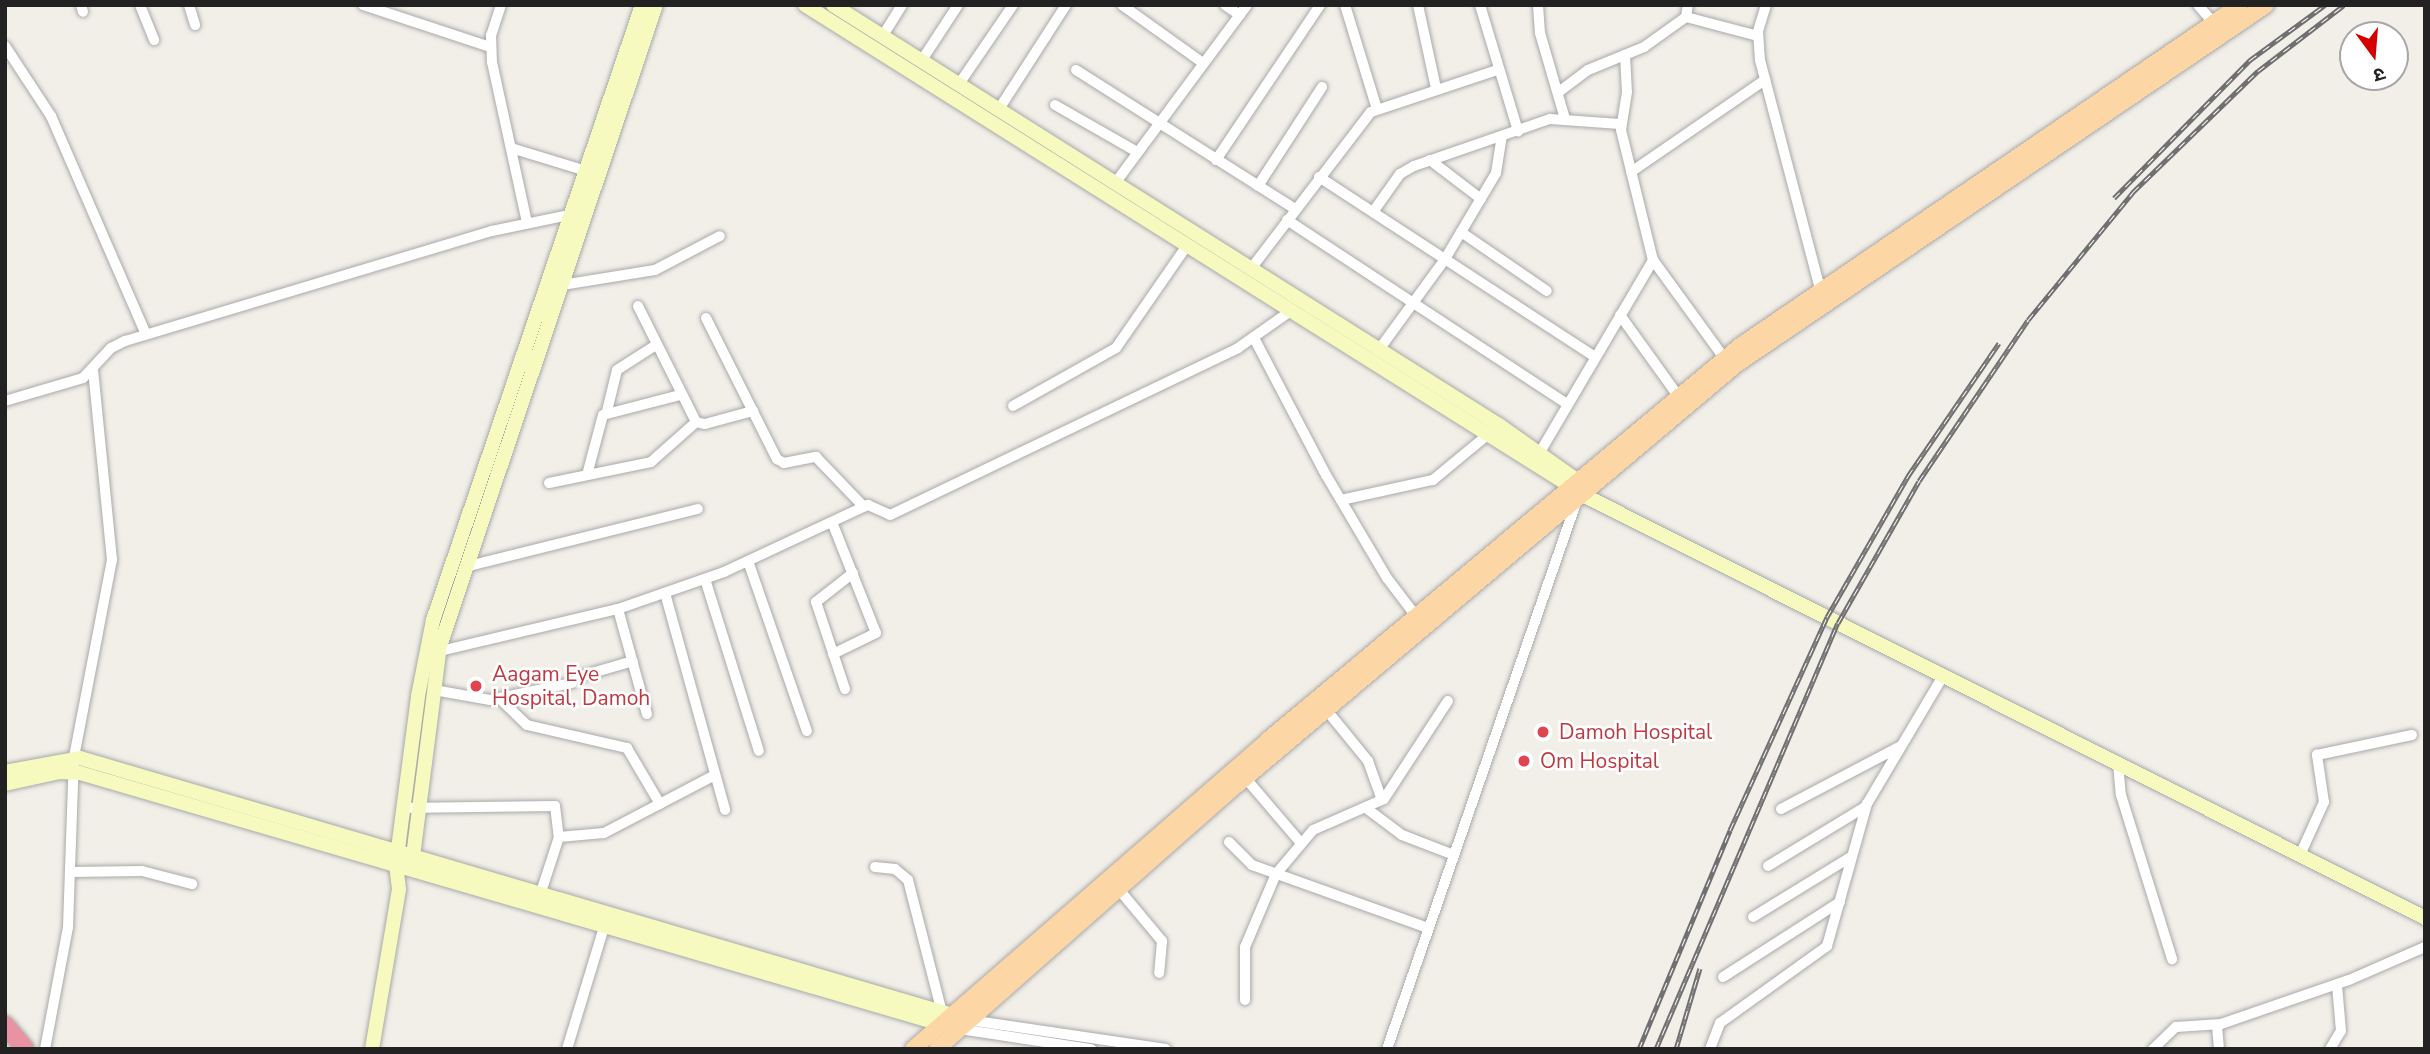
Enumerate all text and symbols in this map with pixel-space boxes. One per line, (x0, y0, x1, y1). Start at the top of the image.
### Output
north arrow (2339, 21, 2409, 91)
text: उ (2370, 60, 2388, 88)
place label: Aagam Eye Hospital, Damoh (492, 661, 650, 711)
marker: Aagam Eye Hospital, Damoh (466, 676, 486, 696)
place label: Damoh Hospital (1559, 719, 1712, 745)
marker: Damoh Hospital (1533, 722, 1553, 742)
place label: Om Hospital (1540, 748, 1659, 774)
marker: Om Hospital (1514, 751, 1534, 771)

